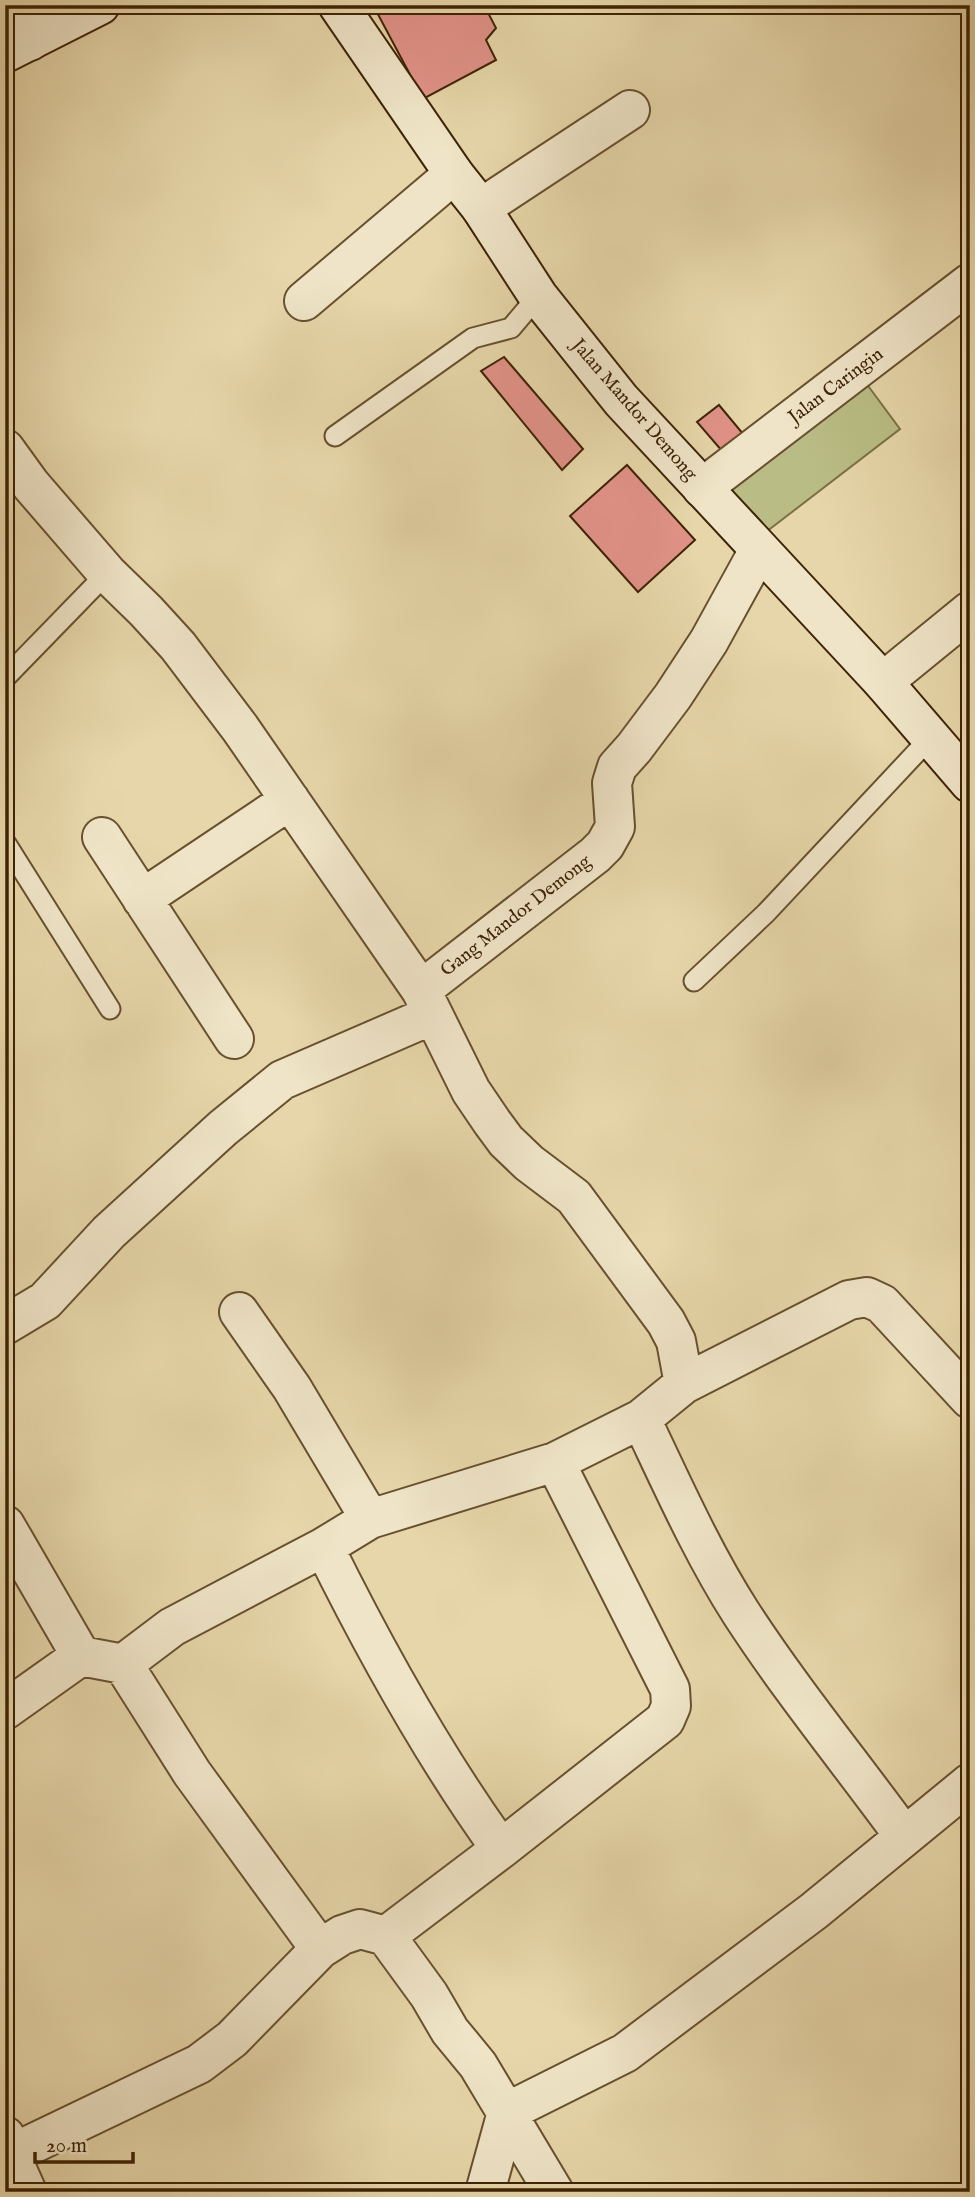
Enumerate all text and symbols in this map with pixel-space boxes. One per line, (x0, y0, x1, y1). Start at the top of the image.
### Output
street label: Jalan Mandor Demong (565, 333, 703, 486)
street label: Jalan Caringin (782, 343, 888, 431)
street label: Gang Mandor Demong (436, 849, 597, 982)
scale bar (35, 2120, 133, 2164)
text: 20 m (46, 2133, 87, 2160)

